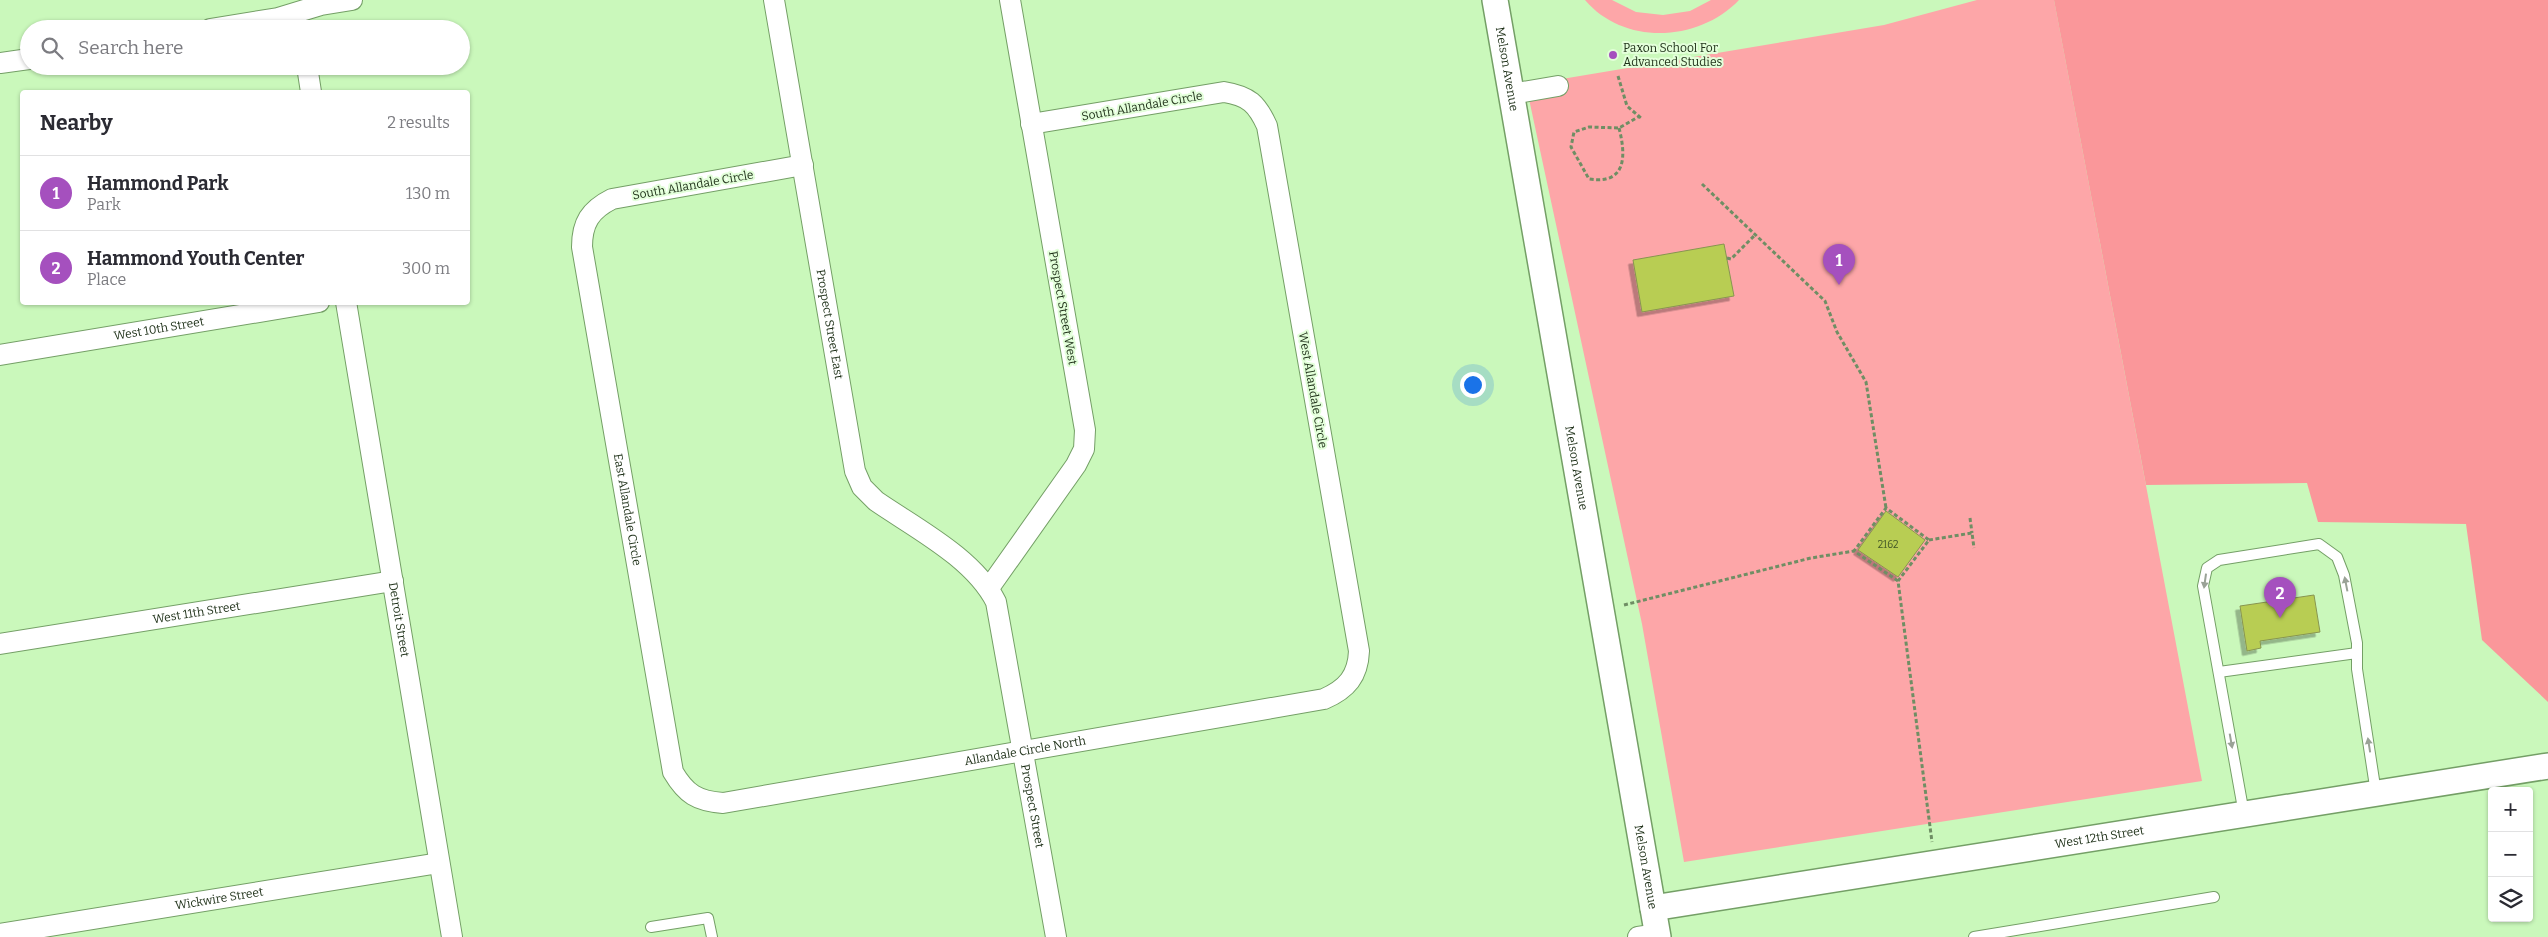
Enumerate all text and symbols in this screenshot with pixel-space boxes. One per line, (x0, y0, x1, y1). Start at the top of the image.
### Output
search box (20, 20, 470, 75)
street label: Melson Avenue (1493, 26, 1521, 112)
icon: search (38, 34, 66, 62)
text: Search here (78, 36, 183, 59)
place label: Paxon School For Advanced Studies (1623, 41, 1723, 69)
marker: Paxon School For Advanced Studies (1607, 49, 1619, 61)
street label: South Allandale Circle (1080, 88, 1204, 124)
text: Nearby (40, 110, 113, 136)
text: 2 results (387, 113, 450, 132)
street label: South Allandale Circle (631, 167, 755, 203)
text: Hammond Park (87, 172, 228, 195)
text: 1 (53, 184, 59, 203)
text: 130 m (406, 184, 450, 203)
text: Park (87, 195, 121, 214)
pin: 1 (1823, 244, 1855, 285)
text: Hammond Youth Center (87, 247, 305, 270)
street label: Prospect Street West (1046, 250, 1080, 367)
text: 2 (51, 259, 61, 278)
text: 300 m (402, 259, 450, 278)
street label: Prospect Street East (813, 268, 846, 381)
text: Place (87, 270, 126, 289)
street label: West 10th Street (113, 314, 206, 343)
street label: West Allandale Circle (1296, 331, 1330, 449)
your location (1460, 372, 1486, 398)
street label: Melson Avenue (1562, 425, 1591, 511)
street label: East Allandale Circle (611, 452, 644, 567)
house number: 2162 (1878, 539, 1898, 551)
one-way arrow (2201, 573, 2209, 589)
one-way arrow (2341, 576, 2349, 592)
pin: 2 (2264, 577, 2296, 618)
street label: Detroit Street (386, 581, 412, 659)
street label: West 11th Street (152, 598, 242, 626)
street label: Allandale Circle North (963, 733, 1087, 768)
one-way arrow (2228, 733, 2236, 749)
one-way arrow (2364, 736, 2372, 752)
street label: Prospect Street (1018, 763, 1047, 850)
map controls (2488, 787, 2533, 922)
button: + (2488, 787, 2533, 832)
street label: West 12th Street (2054, 823, 2146, 851)
street label: Melson Avenue (1632, 824, 1660, 910)
button: − (2488, 832, 2533, 877)
button: layers (2488, 877, 2533, 922)
street label: Wickwire Street (174, 884, 265, 913)

